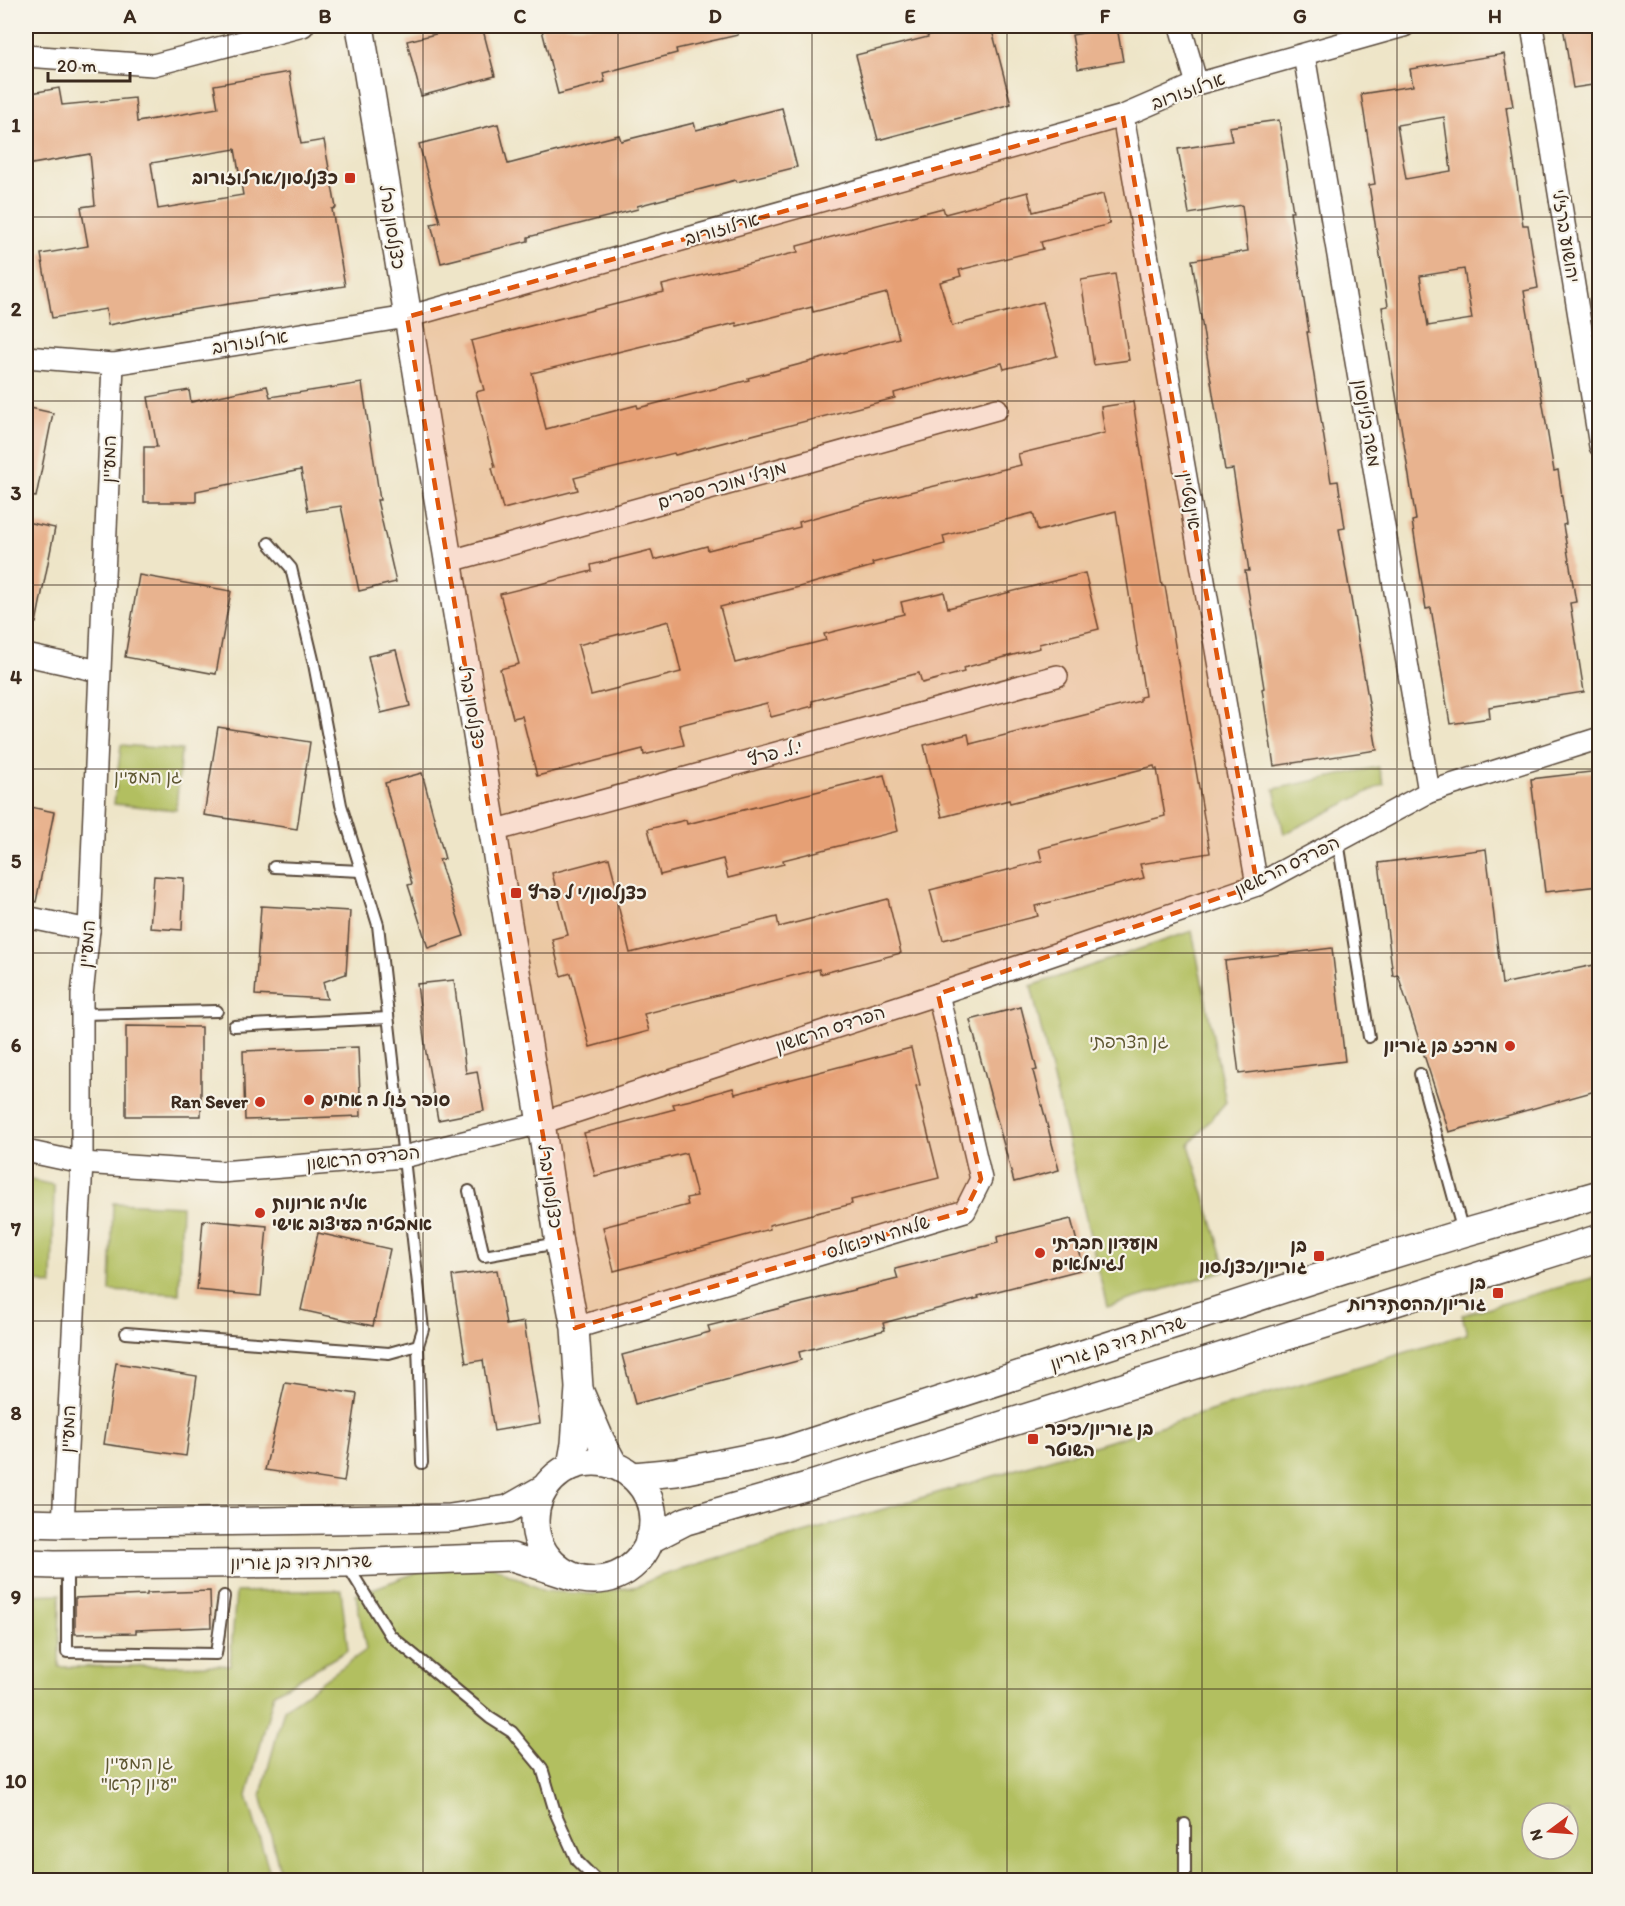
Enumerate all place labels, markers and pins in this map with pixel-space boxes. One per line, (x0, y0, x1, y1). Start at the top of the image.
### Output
place label: כצנלסון/ארלוזורוב (191, 167, 338, 189)
marker: כצנלסון/ארלוזורוב (343, 171, 357, 185)
place label: כצנלסון/י ל פרץ (528, 882, 647, 904)
marker: כצנלסון/י ל פרץ (509, 886, 523, 900)
place label: מרכז בן גוריון (1384, 1035, 1498, 1057)
marker: מרכז בן גוריון (1503, 1039, 1517, 1053)
place label: סופר זול ה אחים (321, 1089, 450, 1111)
place label: Ran Sever (171, 1091, 249, 1113)
marker: סופר זול ה אחים (302, 1093, 316, 1107)
marker: Ran Sever (253, 1095, 267, 1109)
place label: אליה ארונות אמבטיה בעיצוב אישי (272, 1192, 432, 1235)
marker: אליה ארונות אמבטיה בעיצוב אישי (253, 1206, 267, 1220)
place label: מןעדון חברתי לגימלאים (1052, 1232, 1158, 1275)
place label: בן גוריון/כצנלסון (1199, 1235, 1307, 1278)
marker: מןעדון חברתי לגימלאים (1033, 1246, 1047, 1260)
marker: בן גוריון/כצנלסון (1312, 1249, 1326, 1263)
place label: בן גוריון/ההסתדרות (1346, 1272, 1486, 1315)
marker: בן גוריון/ההסתדרות (1491, 1286, 1505, 1300)
place label: בן גוריון/כיכר השוטר (1045, 1418, 1154, 1461)
marker: בן גוריון/כיכר השוטר (1026, 1432, 1040, 1446)

